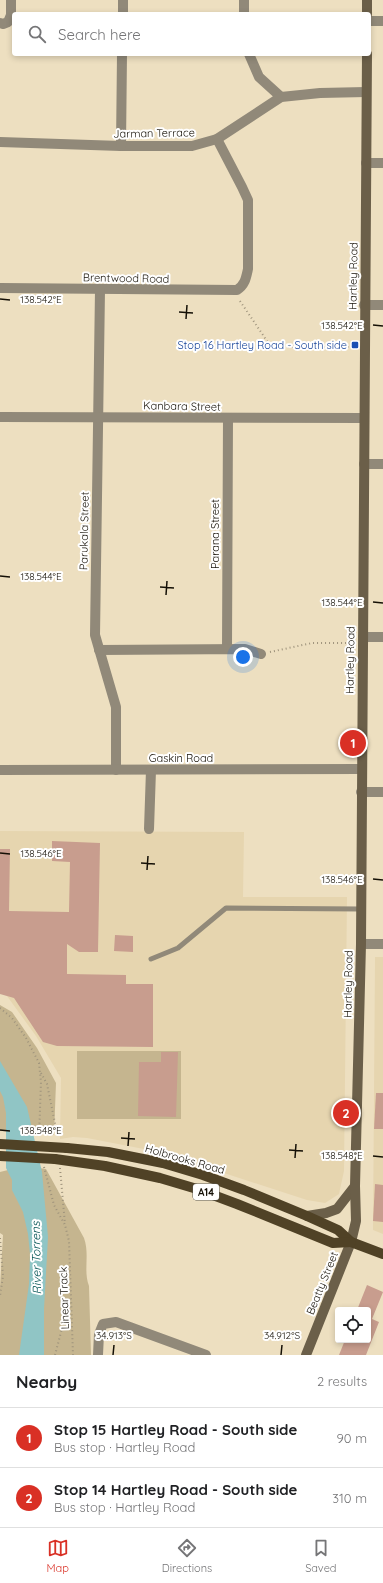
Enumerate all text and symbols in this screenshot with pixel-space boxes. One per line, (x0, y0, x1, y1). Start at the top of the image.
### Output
search box (12, 12, 371, 56)
icon: search (26, 23, 48, 45)
text: Search here (58, 25, 141, 44)
street label: Jarman Terrace (113, 125, 195, 141)
street label: Hartley Road (345, 242, 361, 310)
street label: Brentwood Road (83, 270, 169, 286)
text: 138.542°E (20, 293, 62, 306)
text: 138.542°E (321, 319, 363, 332)
place label: Stop 16 Hartley Road - South side (177, 338, 347, 352)
marker: Stop 16 Hartley Road - South side (350, 340, 360, 350)
street label: Kanbara Street (143, 398, 221, 414)
street label: Parukala Street (76, 491, 92, 570)
street label: Parana Street (208, 499, 222, 569)
text: 138.544°E (20, 570, 62, 583)
text: 138.544°E (321, 596, 363, 609)
street label: Hartley Road (342, 626, 358, 694)
your location (233, 647, 253, 667)
pin: 1 (340, 728, 366, 758)
street label: Gaskin Road (149, 751, 213, 765)
text: 138.546°E (20, 847, 62, 860)
text: 138.546°E (321, 873, 363, 886)
street label: Hartley Road (340, 950, 356, 1018)
pin: 2 (333, 1098, 359, 1128)
text: 138.548°E (20, 1124, 62, 1137)
street label: Holbrooks Road (144, 1141, 226, 1177)
text: 138.548°E (321, 1149, 363, 1162)
road number: A14 (193, 1184, 219, 1200)
water label: River Torrens (28, 1220, 44, 1295)
street label: Beatty Street (303, 1249, 341, 1317)
street label: Linear Track (56, 1266, 72, 1330)
map controls (335, 1307, 371, 1343)
button: locate (335, 1307, 371, 1343)
text: 34.913°S (96, 1329, 132, 1342)
text: 34.912°S (264, 1329, 300, 1342)
text: Nearby (16, 1371, 77, 1392)
text: 2 results (317, 1373, 367, 1389)
text: Stop 15 Hartley Road - South side (54, 1420, 297, 1439)
text: 1 (26, 1430, 32, 1446)
text: 90 m (337, 1430, 367, 1446)
text: Bus stop · Hartley Road (54, 1439, 195, 1455)
text: Stop 14 Hartley Road - South side (54, 1480, 297, 1499)
text: 2 (25, 1490, 33, 1506)
text: 310 m (332, 1490, 367, 1506)
text: Bus stop · Hartley Road (54, 1499, 195, 1515)
tab: Map (46, 1537, 69, 1575)
tab: Directions (162, 1537, 212, 1575)
tab: Saved (305, 1537, 337, 1575)

